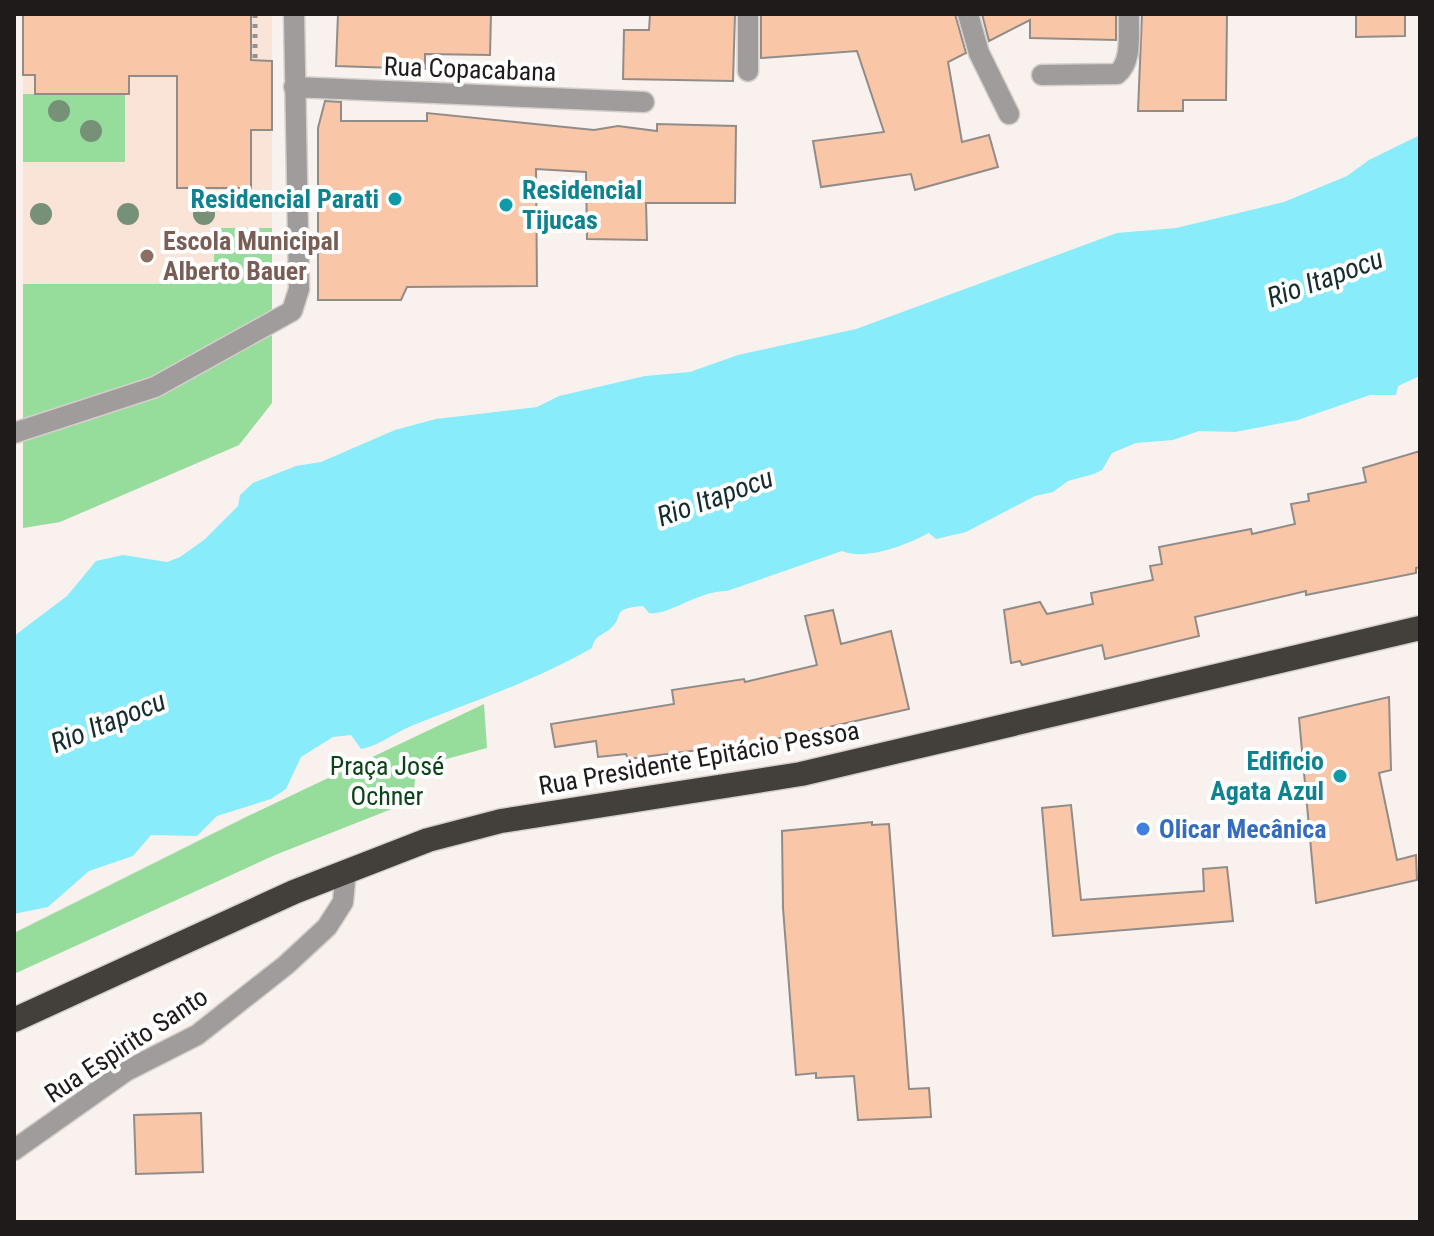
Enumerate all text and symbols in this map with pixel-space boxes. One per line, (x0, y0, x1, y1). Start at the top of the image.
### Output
street label: Rua Copacabana (383, 51, 557, 87)
place label: Residencial Tijucas (522, 175, 643, 235)
place label: Residencial Parati (191, 184, 379, 214)
marker: Residencial Parati (386, 190, 404, 208)
marker: Residencial Tijucas (497, 196, 515, 214)
place label: Escola Municipal Alberto Bauer (163, 226, 339, 286)
water label: Rio Itapocu (1262, 242, 1388, 314)
marker: Escola Municipal Alberto Bauer (138, 247, 156, 265)
water label: Rio Itapocu (652, 461, 778, 533)
water label: Rio Itapocu (46, 684, 170, 760)
street label: Rua Presidente Epitácio Pessoa (536, 715, 862, 801)
place label: Edificio Agata Azul (1210, 746, 1324, 806)
park label: Praça José Ochner (330, 751, 444, 811)
marker: Edificio Agata Azul (1331, 767, 1349, 785)
place label: Olicar Mecânica (1159, 814, 1327, 844)
marker: Olicar Mecânica (1134, 820, 1152, 838)
street label: Rua Espirito Santo (39, 981, 213, 1109)

